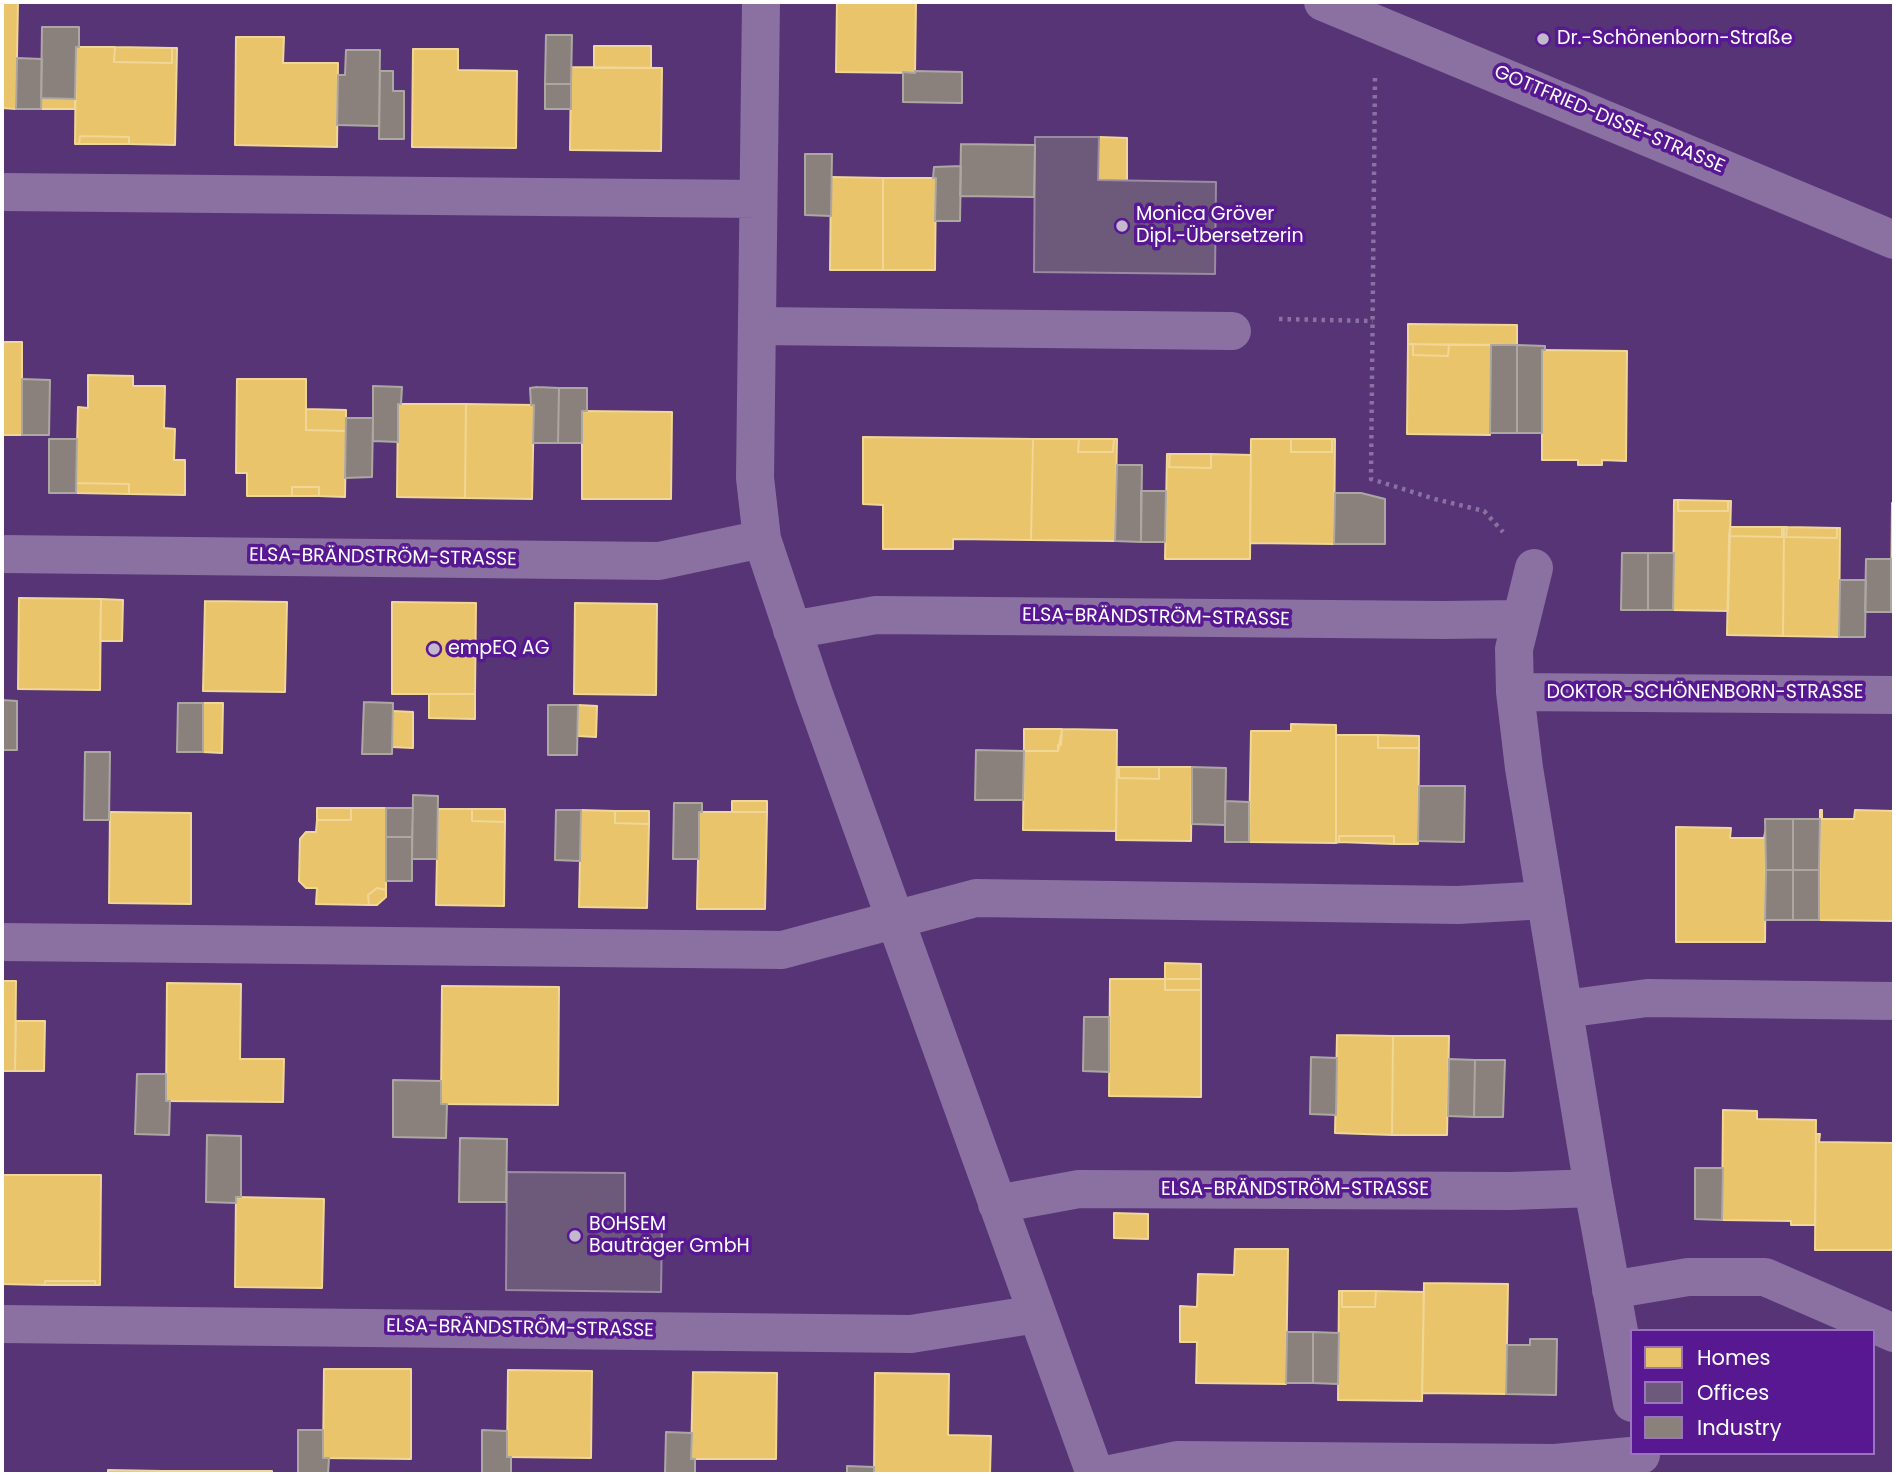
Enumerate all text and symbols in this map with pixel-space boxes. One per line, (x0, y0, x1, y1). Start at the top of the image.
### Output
place label: Dr.-Schönenborn-Straße (1557, 28, 1793, 50)
marker: Dr.-Schönenborn-Straße (1535, 31, 1551, 47)
street label: GOTTFRIED-DISSE-STRASSE (1490, 61, 1728, 179)
place label: Monica Gröver Dipl.-Übersetzerin (1136, 204, 1304, 248)
marker: Monica Gröver Dipl.-Übersetzerin (1114, 218, 1130, 234)
street label: ELSA-BRÄNDSTRÖM-STRASSE (249, 544, 517, 572)
street label: ELSA-BRÄNDSTRÖM-STRASSE (1022, 604, 1290, 632)
place label: empEQ AG (448, 638, 550, 660)
marker: empEQ AG (426, 641, 442, 657)
street label: DOKTOR-SCHÖNENBORN-STRASSE (1546, 682, 1864, 704)
street label: ELSA-BRÄNDSTRÖM-STRASSE (1161, 1179, 1429, 1201)
place label: BOHSEM Bauträger GmbH (589, 1214, 750, 1258)
marker: BOHSEM Bauträger GmbH (567, 1228, 583, 1244)
street label: ELSA-BRÄNDSTRÖM-STRASSE (386, 1315, 654, 1343)
legend (1630, 1329, 1875, 1455)
text: Homes (1697, 1343, 1771, 1372)
text: Offices (1697, 1378, 1769, 1407)
text: Industry (1697, 1413, 1782, 1442)

